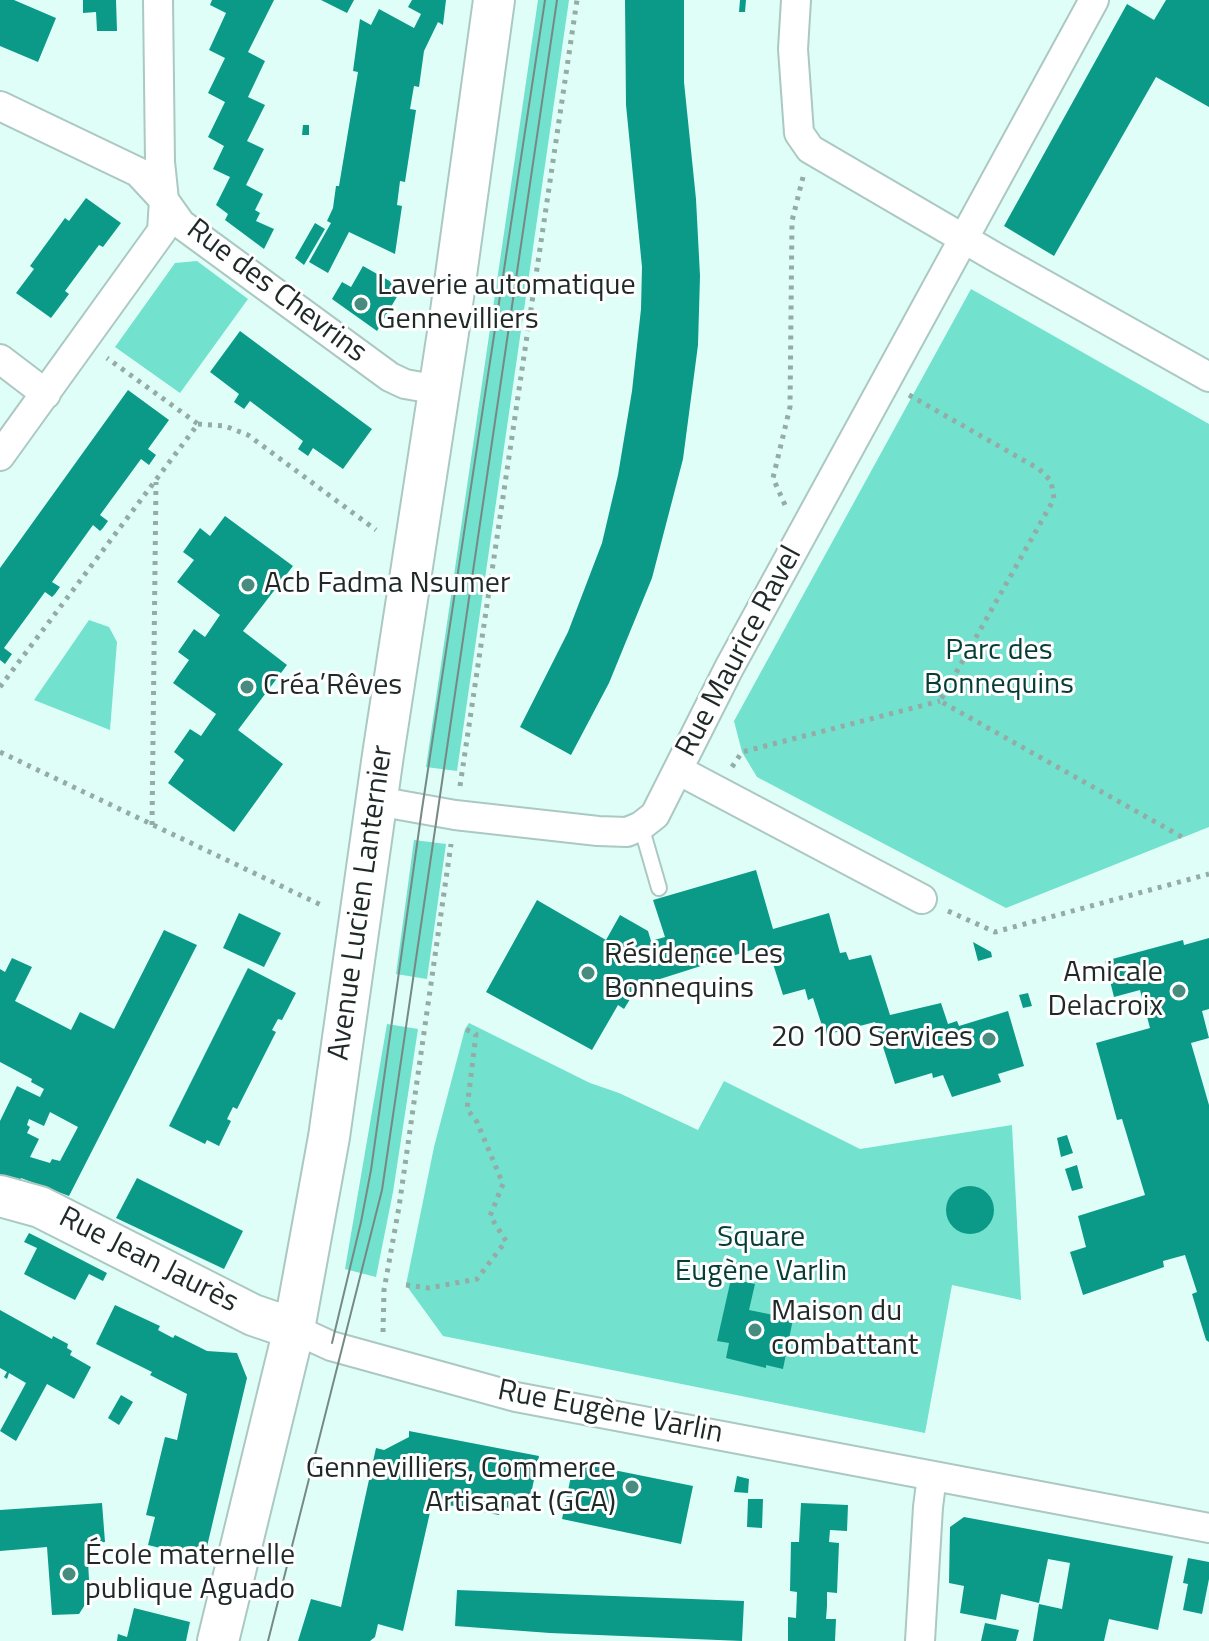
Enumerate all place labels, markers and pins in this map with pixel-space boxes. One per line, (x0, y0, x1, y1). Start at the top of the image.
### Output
place label: Laverie automatique Gennevilliers (377, 269, 636, 340)
marker: Laverie automatique Gennevilliers (352, 295, 370, 313)
place label: Acb Fadma Nsumer (264, 567, 510, 603)
marker: Acb Fadma Nsumer (239, 576, 257, 594)
place label: Créa’Rêves (263, 669, 402, 705)
marker: Créa’Rêves (238, 678, 256, 696)
place label: Résidence Les Bonnequins (604, 938, 783, 1008)
place label: Amicale Delacroix (1047, 956, 1163, 1026)
marker: Résidence Les Bonnequins (579, 964, 597, 982)
marker: Amicale Delacroix (1170, 982, 1188, 1000)
place label: 20 100 Services (771, 1021, 973, 1057)
marker: 20 100 Services (980, 1030, 998, 1048)
place label: Maison du combattant (771, 1295, 918, 1366)
marker: Maison du combattant (746, 1321, 764, 1339)
place label: Gennevilliers, Commerce Artisanat (GCA) (306, 1452, 616, 1522)
marker: Gennevilliers, Commerce Artisanat (GCA) (623, 1478, 641, 1496)
place label: École maternelle publique Aguado (85, 1539, 295, 1610)
marker: École maternelle publique Aguado (60, 1565, 78, 1583)

